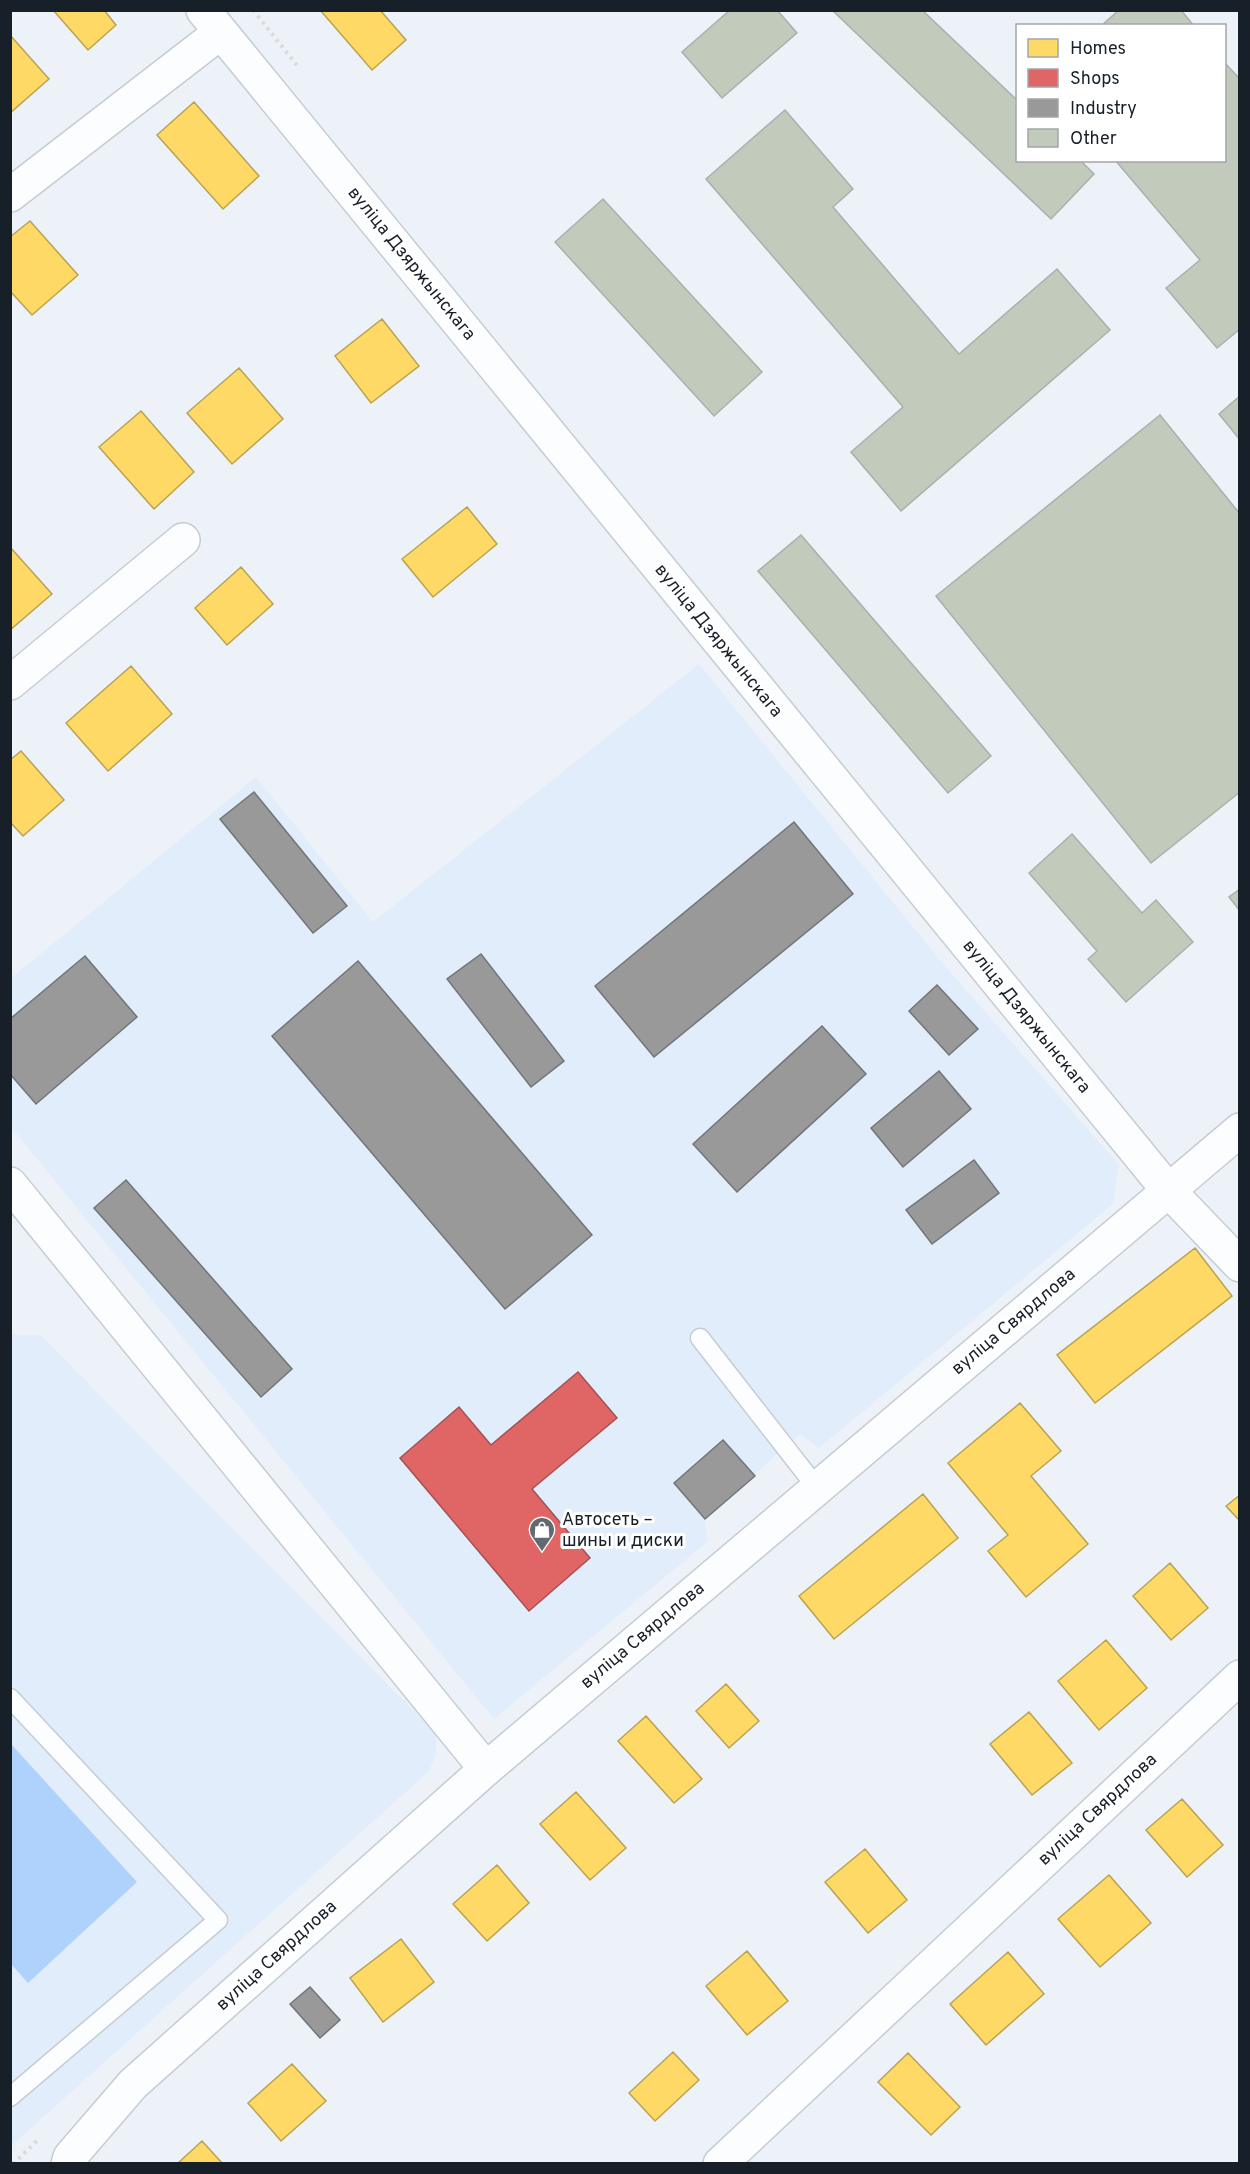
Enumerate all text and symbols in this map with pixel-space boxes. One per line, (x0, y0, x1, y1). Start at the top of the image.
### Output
legend (1016, 24, 1226, 162)
text: Homes (1070, 38, 1126, 61)
text: Shops (1070, 68, 1120, 91)
text: Industry (1070, 98, 1137, 121)
text: Other (1070, 128, 1117, 151)
street label: вуліца Дзяржынскага (342, 182, 480, 346)
street label: вуліца Дзяржынскага (649, 559, 787, 723)
street label: вуліца Дзяржынскага (957, 935, 1095, 1099)
street label: вуліца Свярдлова (947, 1263, 1081, 1381)
place label: Автосеть – шины и диски (562, 1509, 684, 1553)
shop icon: Автосеть – шины и диски (527, 1515, 557, 1553)
street label: вуліца Свярдлова (576, 1577, 710, 1695)
street label: вуліца Свярдлова (1034, 1749, 1162, 1871)
street label: вуліца Свярдлова (212, 1896, 342, 2016)

